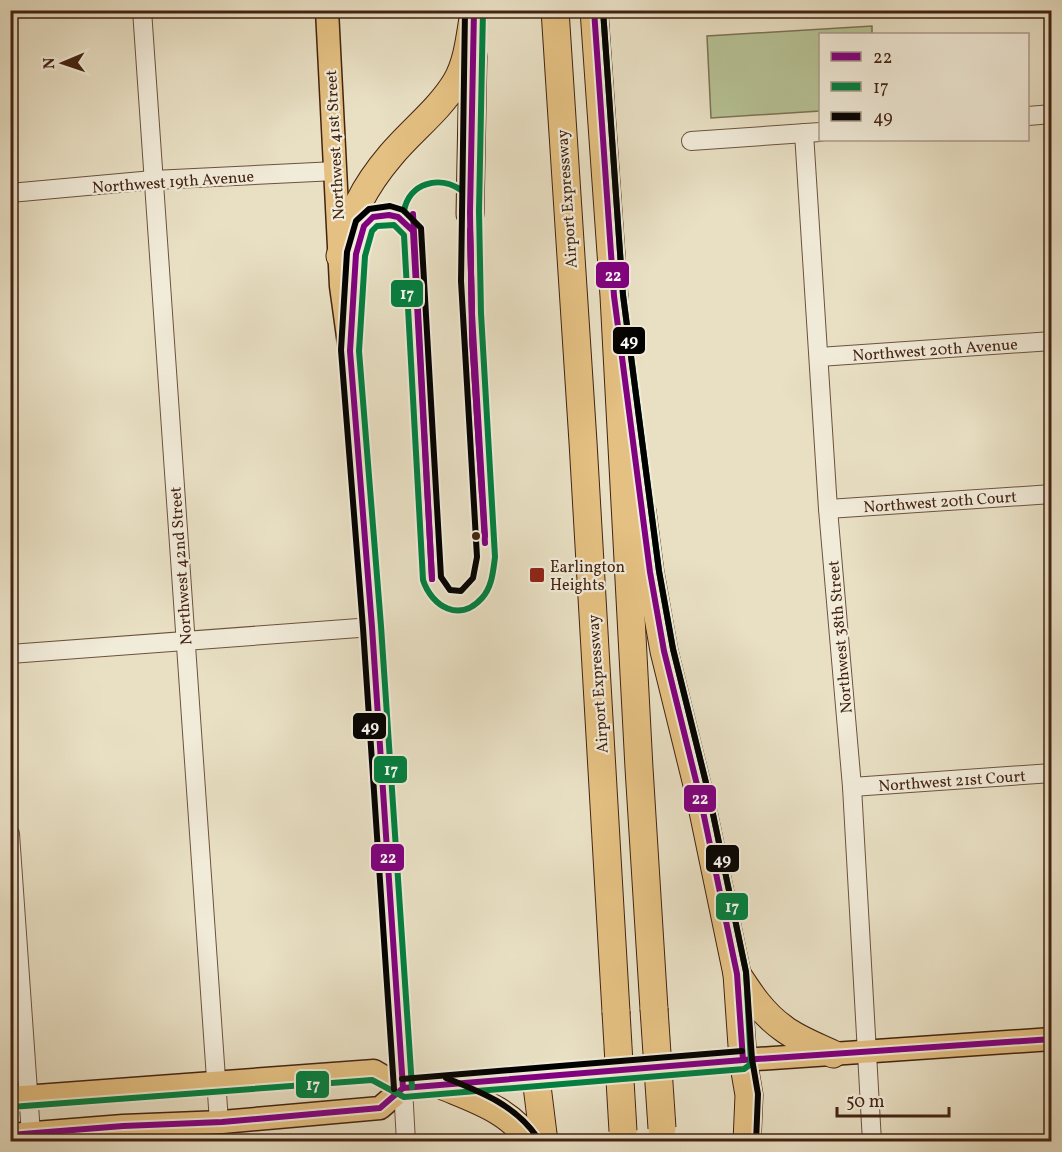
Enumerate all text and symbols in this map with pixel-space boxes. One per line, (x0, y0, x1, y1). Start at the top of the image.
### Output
north arrow (33, 33, 93, 93)
legend (819, 33, 1029, 141)
text: 22 (873, 46, 892, 71)
text: N (39, 57, 61, 70)
street label: Northwest 41st Street (321, 69, 351, 221)
text: 17 (873, 76, 889, 101)
text: 49 (873, 106, 893, 131)
street label: Airport Expressway (552, 128, 584, 269)
street label: Northwest 19th Avenue (91, 166, 255, 200)
line badge: 22 (595, 261, 630, 289)
text: 22 (605, 266, 621, 288)
line badge: 17 (390, 279, 424, 308)
text: 17 (400, 284, 414, 306)
line badge: 49 (612, 326, 646, 355)
text: 49 (620, 331, 638, 353)
street label: Northwest 20th Avenue (852, 334, 1019, 368)
street label: Northwest 42nd Street (165, 485, 199, 646)
street label: Northwest 20th Court (863, 487, 1018, 519)
unlabelled marker (470, 530, 482, 542)
place label: Earlington Heights (550, 557, 625, 597)
street label: Northwest 38th Street (823, 559, 859, 714)
marker: Earlington Heights (528, 566, 546, 584)
street label: Airport Expressway (583, 613, 615, 754)
line badge: 49 (352, 712, 387, 740)
text: 49 (361, 717, 379, 739)
line badge: 17 (373, 755, 408, 784)
text: 17 (384, 760, 398, 782)
street label: Northwest 21st Court (878, 766, 1027, 798)
line badge: 22 (683, 784, 717, 813)
text: 22 (692, 789, 708, 811)
line badge: 22 (370, 843, 405, 872)
line badge: 49 (705, 844, 740, 873)
text: 22 (380, 848, 396, 870)
text: 49 (713, 850, 731, 872)
line badge: 17 (715, 892, 749, 921)
text: 17 (725, 897, 739, 919)
line badge: 17 (295, 1070, 330, 1099)
text: 17 (306, 1075, 320, 1097)
scale bar (837, 1080, 950, 1118)
text: 50 m (846, 1090, 885, 1115)

